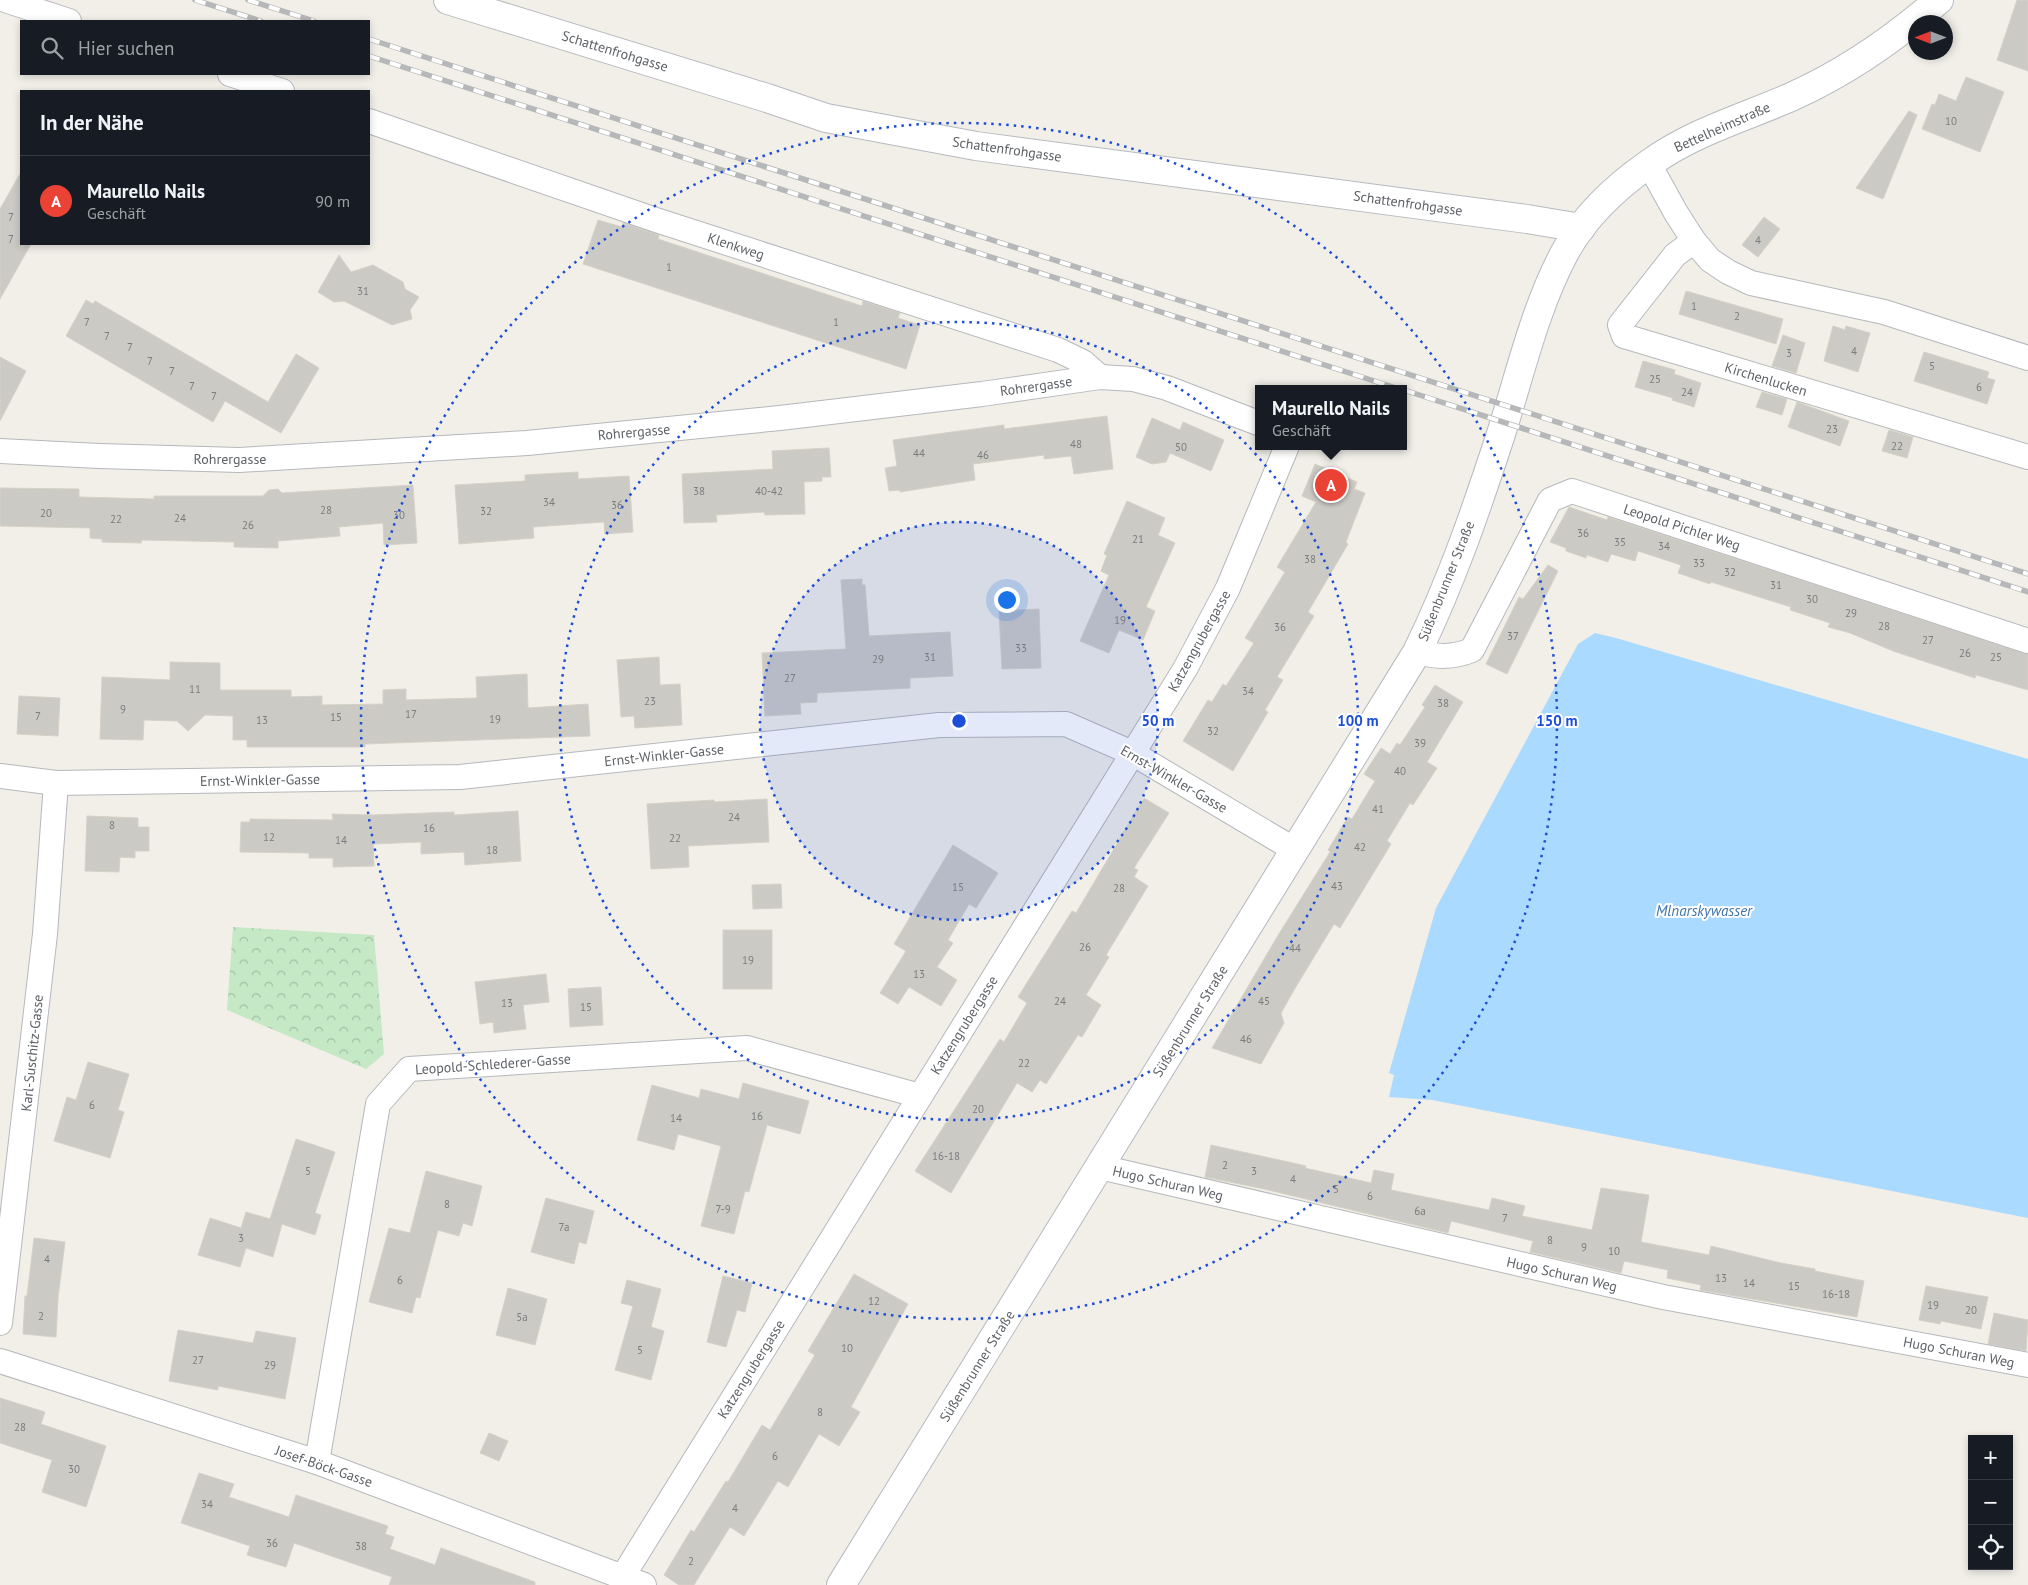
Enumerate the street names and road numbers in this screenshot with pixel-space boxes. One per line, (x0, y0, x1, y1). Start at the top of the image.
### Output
street label: Schattenfrohgasse (560, 26, 670, 76)
street label: Bettelheimstraße (1671, 98, 1773, 156)
street label: Schattenfrohgasse (951, 132, 1063, 166)
street label: Schattenfrohgasse (1352, 186, 1464, 220)
street label: Klenkweg (705, 228, 767, 264)
street label: Kirchenlucken (1723, 358, 1809, 400)
street label: Rohrergasse (999, 372, 1073, 400)
street label: Rohrergasse (597, 420, 671, 444)
street label: Rohrergasse (194, 450, 266, 468)
street label: Leopold Pichler Weg (1621, 500, 1743, 554)
street label: Süßenbrunner Straße (1414, 518, 1478, 644)
street label: Katzengrubergasse (1164, 587, 1234, 695)
street label: Ernst-Winkler-Gasse (603, 740, 725, 770)
street label: Ernst-Winkler-Gasse (1117, 741, 1231, 817)
street label: Ernst-Winkler-Gasse (200, 770, 320, 790)
street label: Süßenbrunner Straße (1148, 962, 1232, 1080)
street label: Katzengrubergasse (926, 972, 1002, 1078)
street label: Karl-Suschitz-Gasse (17, 994, 47, 1112)
street label: Leopold-Schlederer-Gasse (415, 1050, 571, 1078)
street label: Hugo Schuran Weg (1111, 1162, 1225, 1204)
street label: Hugo Schuran Weg (1505, 1253, 1619, 1295)
street label: Süßenbrunner Straße (935, 1307, 1019, 1425)
street label: Katzengrubergasse (713, 1316, 789, 1422)
street label: Hugo Schuran Weg (1902, 1332, 2016, 1372)
street label: Josef-Böck-Gasse (272, 1441, 375, 1491)

